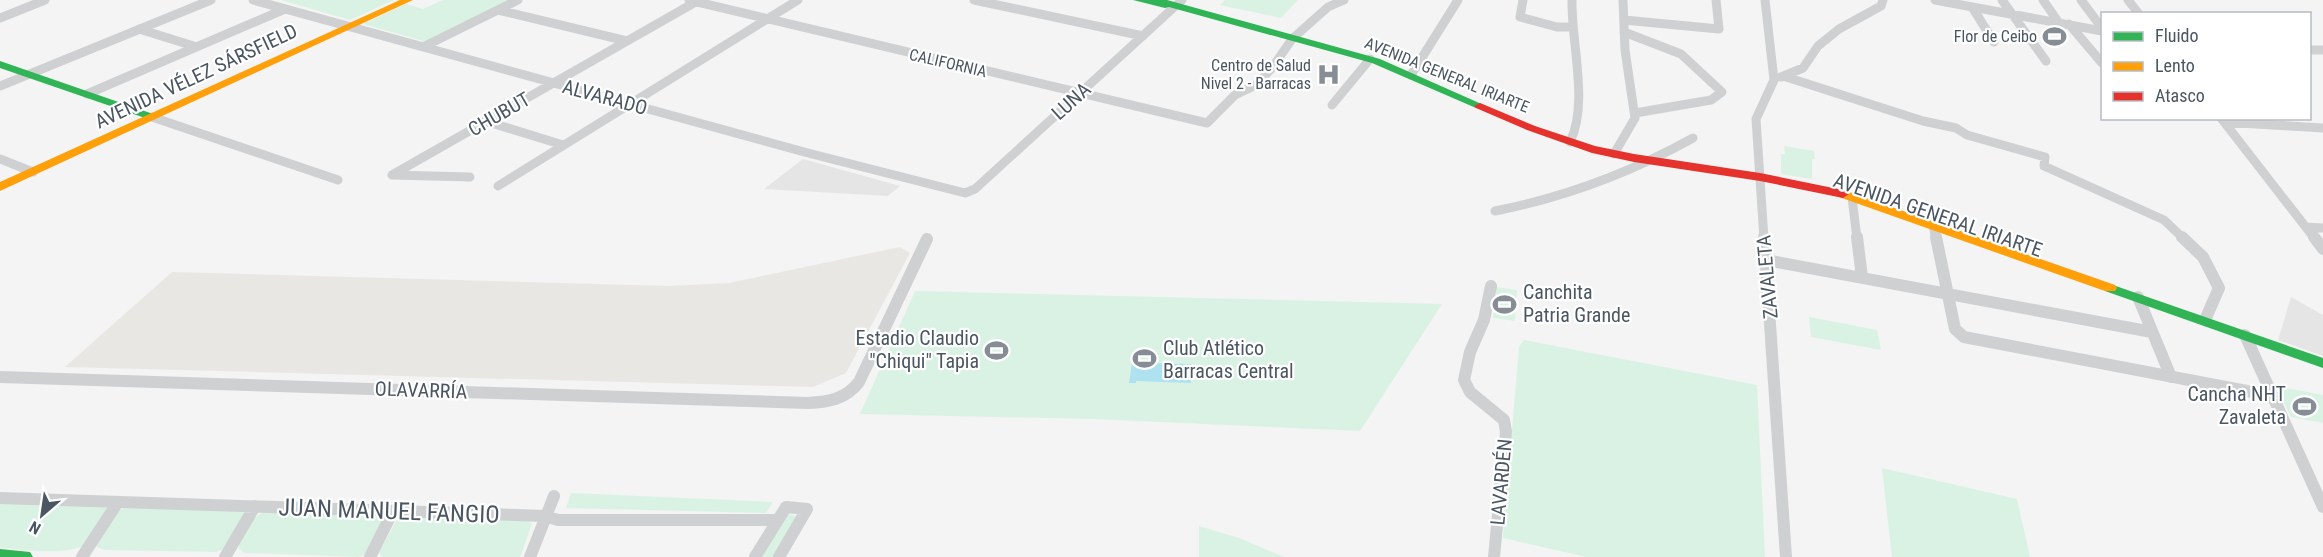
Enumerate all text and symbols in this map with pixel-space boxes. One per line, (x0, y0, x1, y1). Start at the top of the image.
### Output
legend (2101, 12, 2311, 120)
street label: AVENIDA VÉLEZ SÁRSFIELD (91, 19, 301, 133)
sports icon: Flor de Ceibo (2042, 23, 2068, 49)
text: Fluido (2155, 25, 2199, 46)
place label: Flor de Ceibo (1954, 27, 2037, 46)
street label: AVENIDA GENERAL IRIARTE (1362, 33, 1532, 117)
street label: CALIFORNIA (907, 45, 989, 81)
text: Lento (2155, 55, 2195, 76)
place label: Centro de Salud Nivel 2 - Barracas (1201, 56, 1311, 93)
hospital icon: Centro de Salud Nivel 2 - Barracas (1316, 61, 1342, 87)
street label: ALVARADO (560, 74, 650, 120)
street label: LUNA (1046, 77, 1096, 125)
text: Atasco (2155, 85, 2205, 106)
street label: CHUBUT (464, 87, 534, 141)
street label: AVENIDA GENERAL IRIARTE (1830, 168, 2046, 262)
street label: ZAVALETA (1751, 234, 1783, 320)
place label: Canchita Patria Grande (1523, 280, 1630, 327)
sports icon: Canchita Patria Grande (1492, 291, 1518, 317)
place label: Estadio Claudio "Chiqui" Tapia (856, 326, 979, 373)
place label: Club Atlético Barracas Central (1163, 336, 1294, 383)
sports icon: Estadio Claudio "Chiqui" Tapia (984, 337, 1010, 363)
sports icon: Club Atlético Barracas Central (1132, 346, 1158, 372)
street label: OLAVARRÍA (374, 376, 468, 404)
place label: Cancha NHT Zavaleta (2187, 382, 2286, 429)
sports icon: Cancha NHT Zavaleta (2291, 393, 2317, 419)
street label: LAVARDÉN (1485, 438, 1517, 526)
north arrow (12, 485, 72, 545)
street label: JUAN MANUEL FANGIO (278, 493, 500, 529)
text: N (26, 517, 44, 538)

